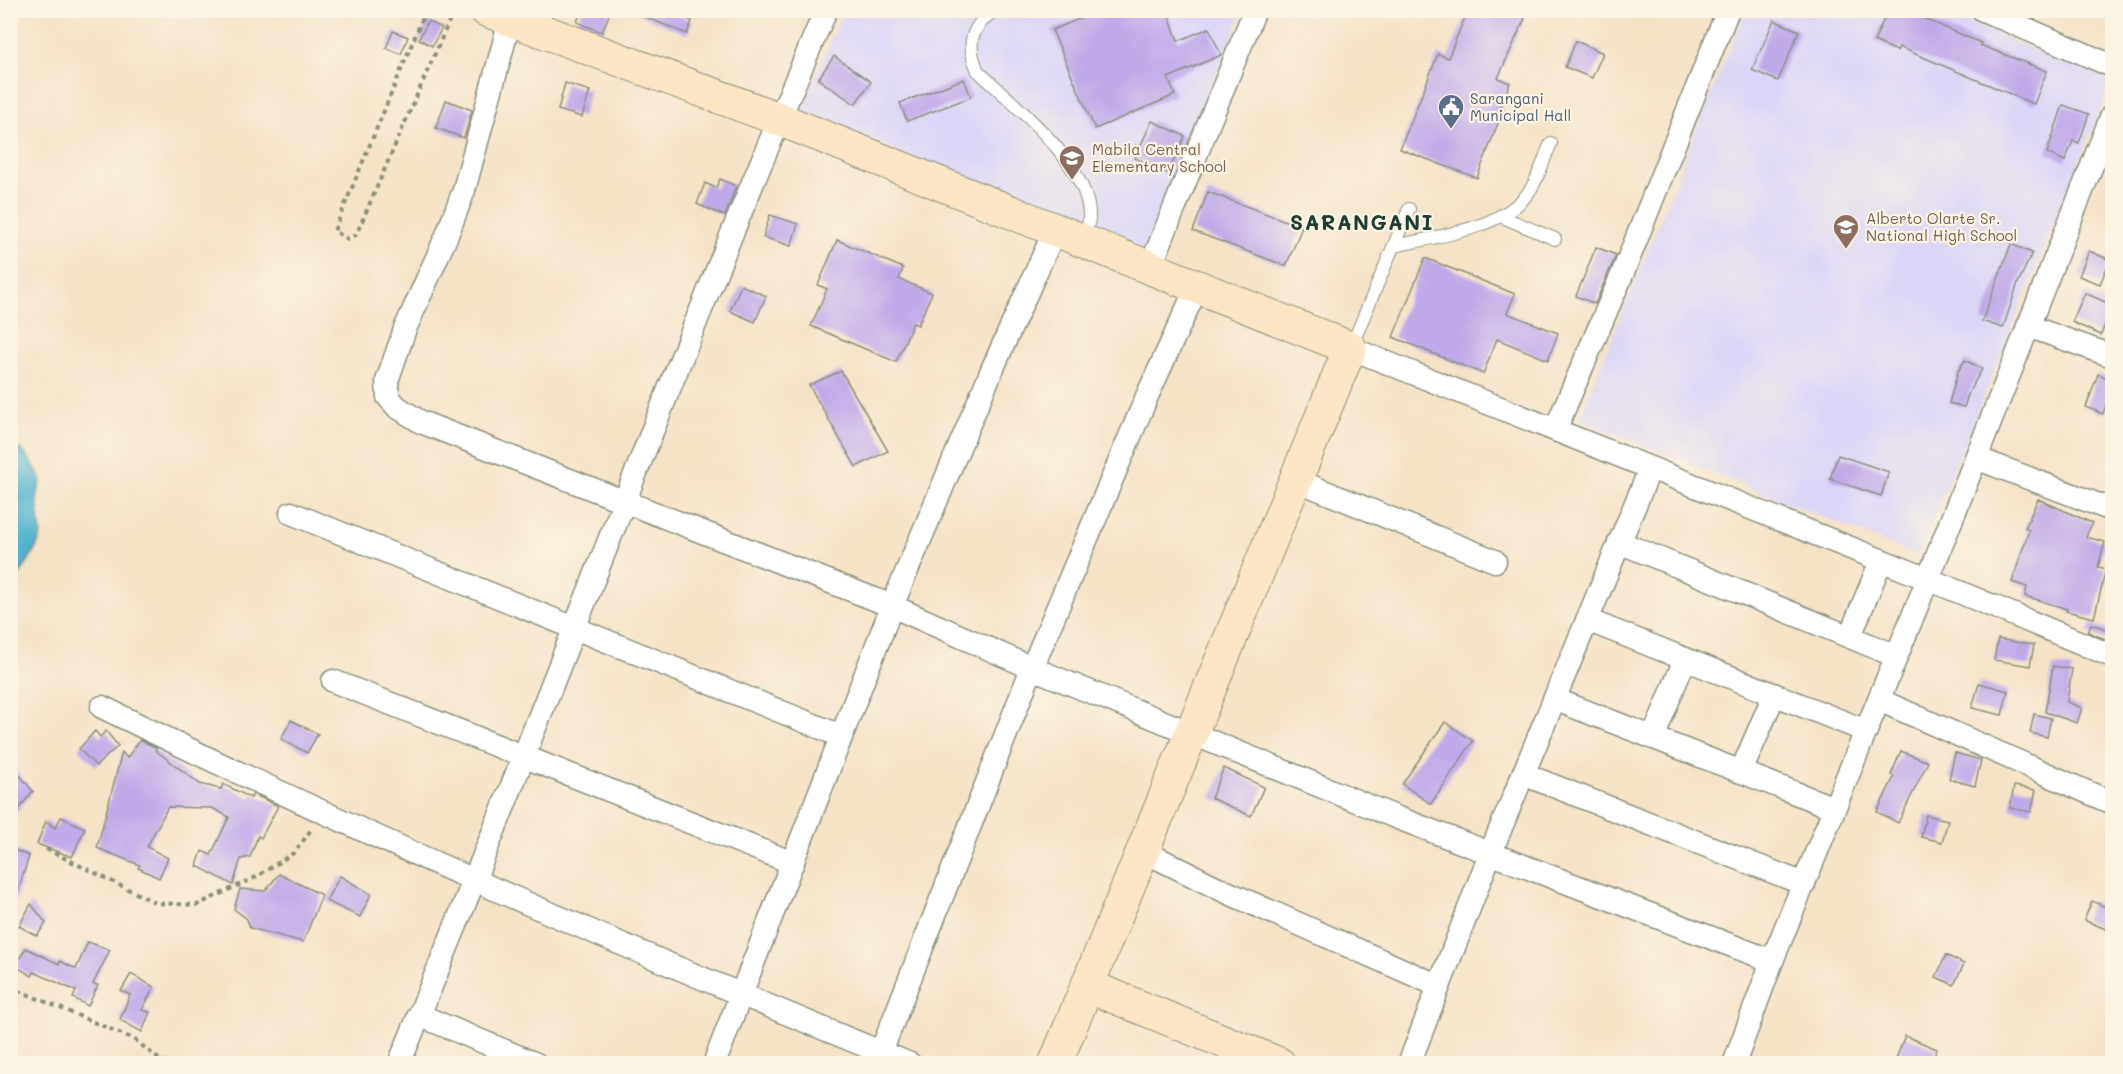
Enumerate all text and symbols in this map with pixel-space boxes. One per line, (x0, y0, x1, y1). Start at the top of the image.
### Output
place label: Sarangani Municipal Hall (1470, 88, 1571, 125)
public building icon: Sarangani Municipal Hall (1436, 92, 1466, 130)
place label: Mabila Central Elementary School (1092, 139, 1227, 176)
school or university icon: Mabila Central Elementary School (1057, 143, 1087, 181)
district label: SARANGANI (1290, 208, 1434, 235)
place label: Alberto Olarte Sr. National High School (1866, 208, 2017, 245)
school or university icon: Alberto Olarte Sr. National High School (1831, 212, 1861, 250)

